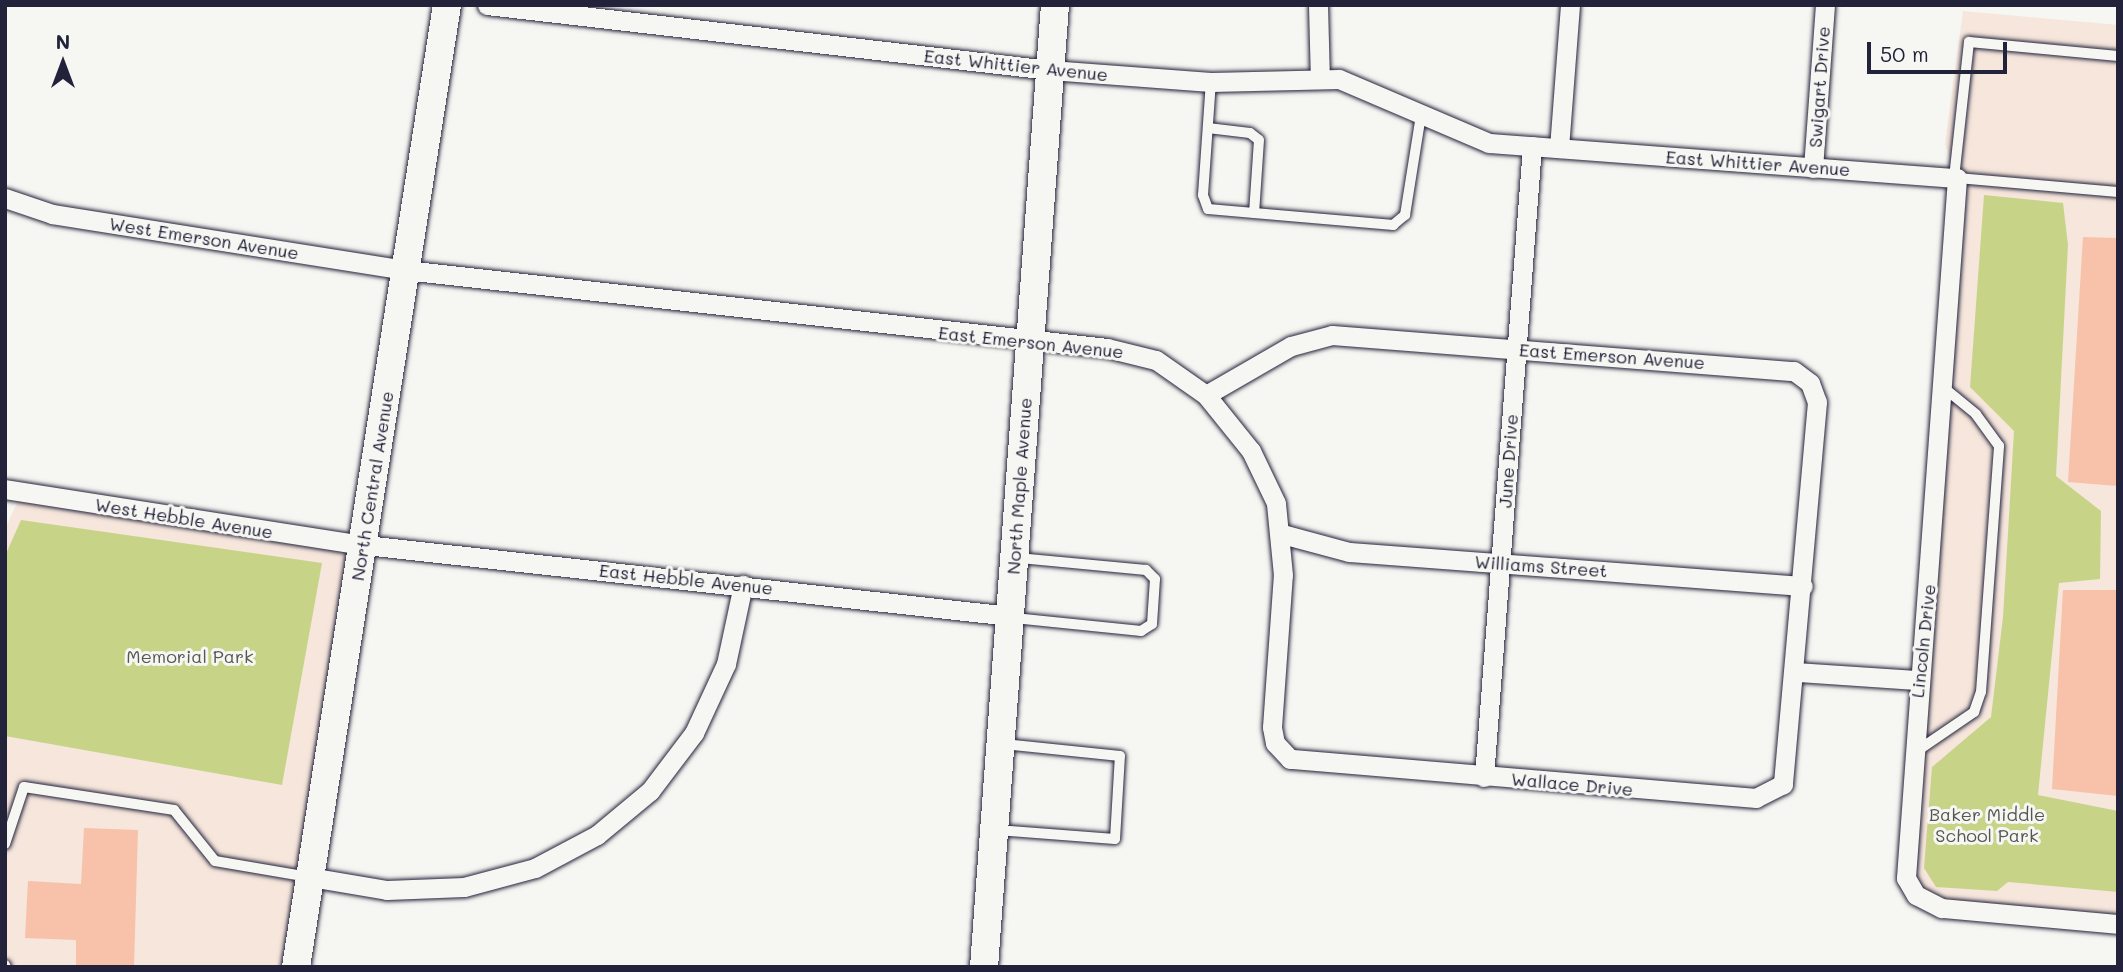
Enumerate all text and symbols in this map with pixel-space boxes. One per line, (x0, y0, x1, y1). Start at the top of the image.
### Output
street label: Swigart Drive (1804, 26, 1834, 148)
north arrow (28, 28, 98, 98)
scale bar (1871, 28, 2011, 72)
text: N (56, 29, 70, 54)
text: 50 m (1880, 40, 1929, 67)
street label: East Whittier Avenue (923, 45, 1109, 85)
street label: East Whittier Avenue (1665, 146, 1851, 180)
street label: West Emerson Avenue (108, 212, 300, 264)
street label: East Emerson Avenue (937, 322, 1125, 362)
street label: East Emerson Avenue (1518, 339, 1706, 373)
street label: North Central Avenue (346, 390, 398, 582)
street label: North Maple Avenue (1002, 397, 1036, 575)
street label: June Drive (1494, 413, 1522, 509)
street label: West Hebble Avenue (93, 493, 275, 543)
street label: Williams Street (1474, 551, 1608, 581)
street label: East Hebble Avenue (598, 559, 774, 599)
street label: Lincoln Drive (1906, 583, 1940, 699)
park label: Memorial Park (126, 645, 254, 667)
street label: Wallace Drive (1510, 768, 1634, 800)
park label: Baker Middle School Park (1929, 804, 2045, 846)

